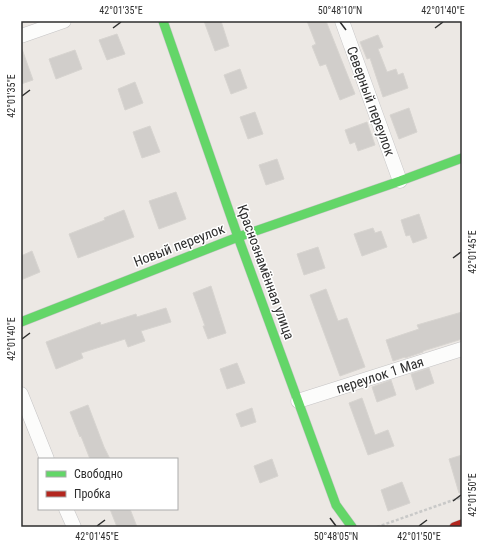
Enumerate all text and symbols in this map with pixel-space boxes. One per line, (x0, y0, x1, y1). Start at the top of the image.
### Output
text: 42°01'35"E (99, 5, 143, 16)
text: 50°48'10"N (318, 5, 362, 16)
text: 42°01'40"E (421, 5, 465, 16)
street label: Северный переулок (344, 44, 398, 158)
text: 42°01'35"E (6, 74, 17, 118)
street label: Краснознамённая улица (234, 202, 298, 342)
street label: Новый переулок (131, 220, 227, 270)
text: 42°01'45"E (467, 230, 478, 274)
text: 42°01'40"E (6, 317, 17, 361)
street label: переулок 1 Мая (334, 353, 426, 397)
legend (38, 458, 178, 510)
text: Свободно (74, 467, 123, 481)
text: 42°01'50"E (467, 473, 478, 517)
text: Пробка (74, 487, 111, 501)
text: 42°01'45"E (75, 531, 119, 542)
text: 50°48'05"N (314, 531, 358, 542)
text: 42°01'50"E (397, 531, 441, 542)

